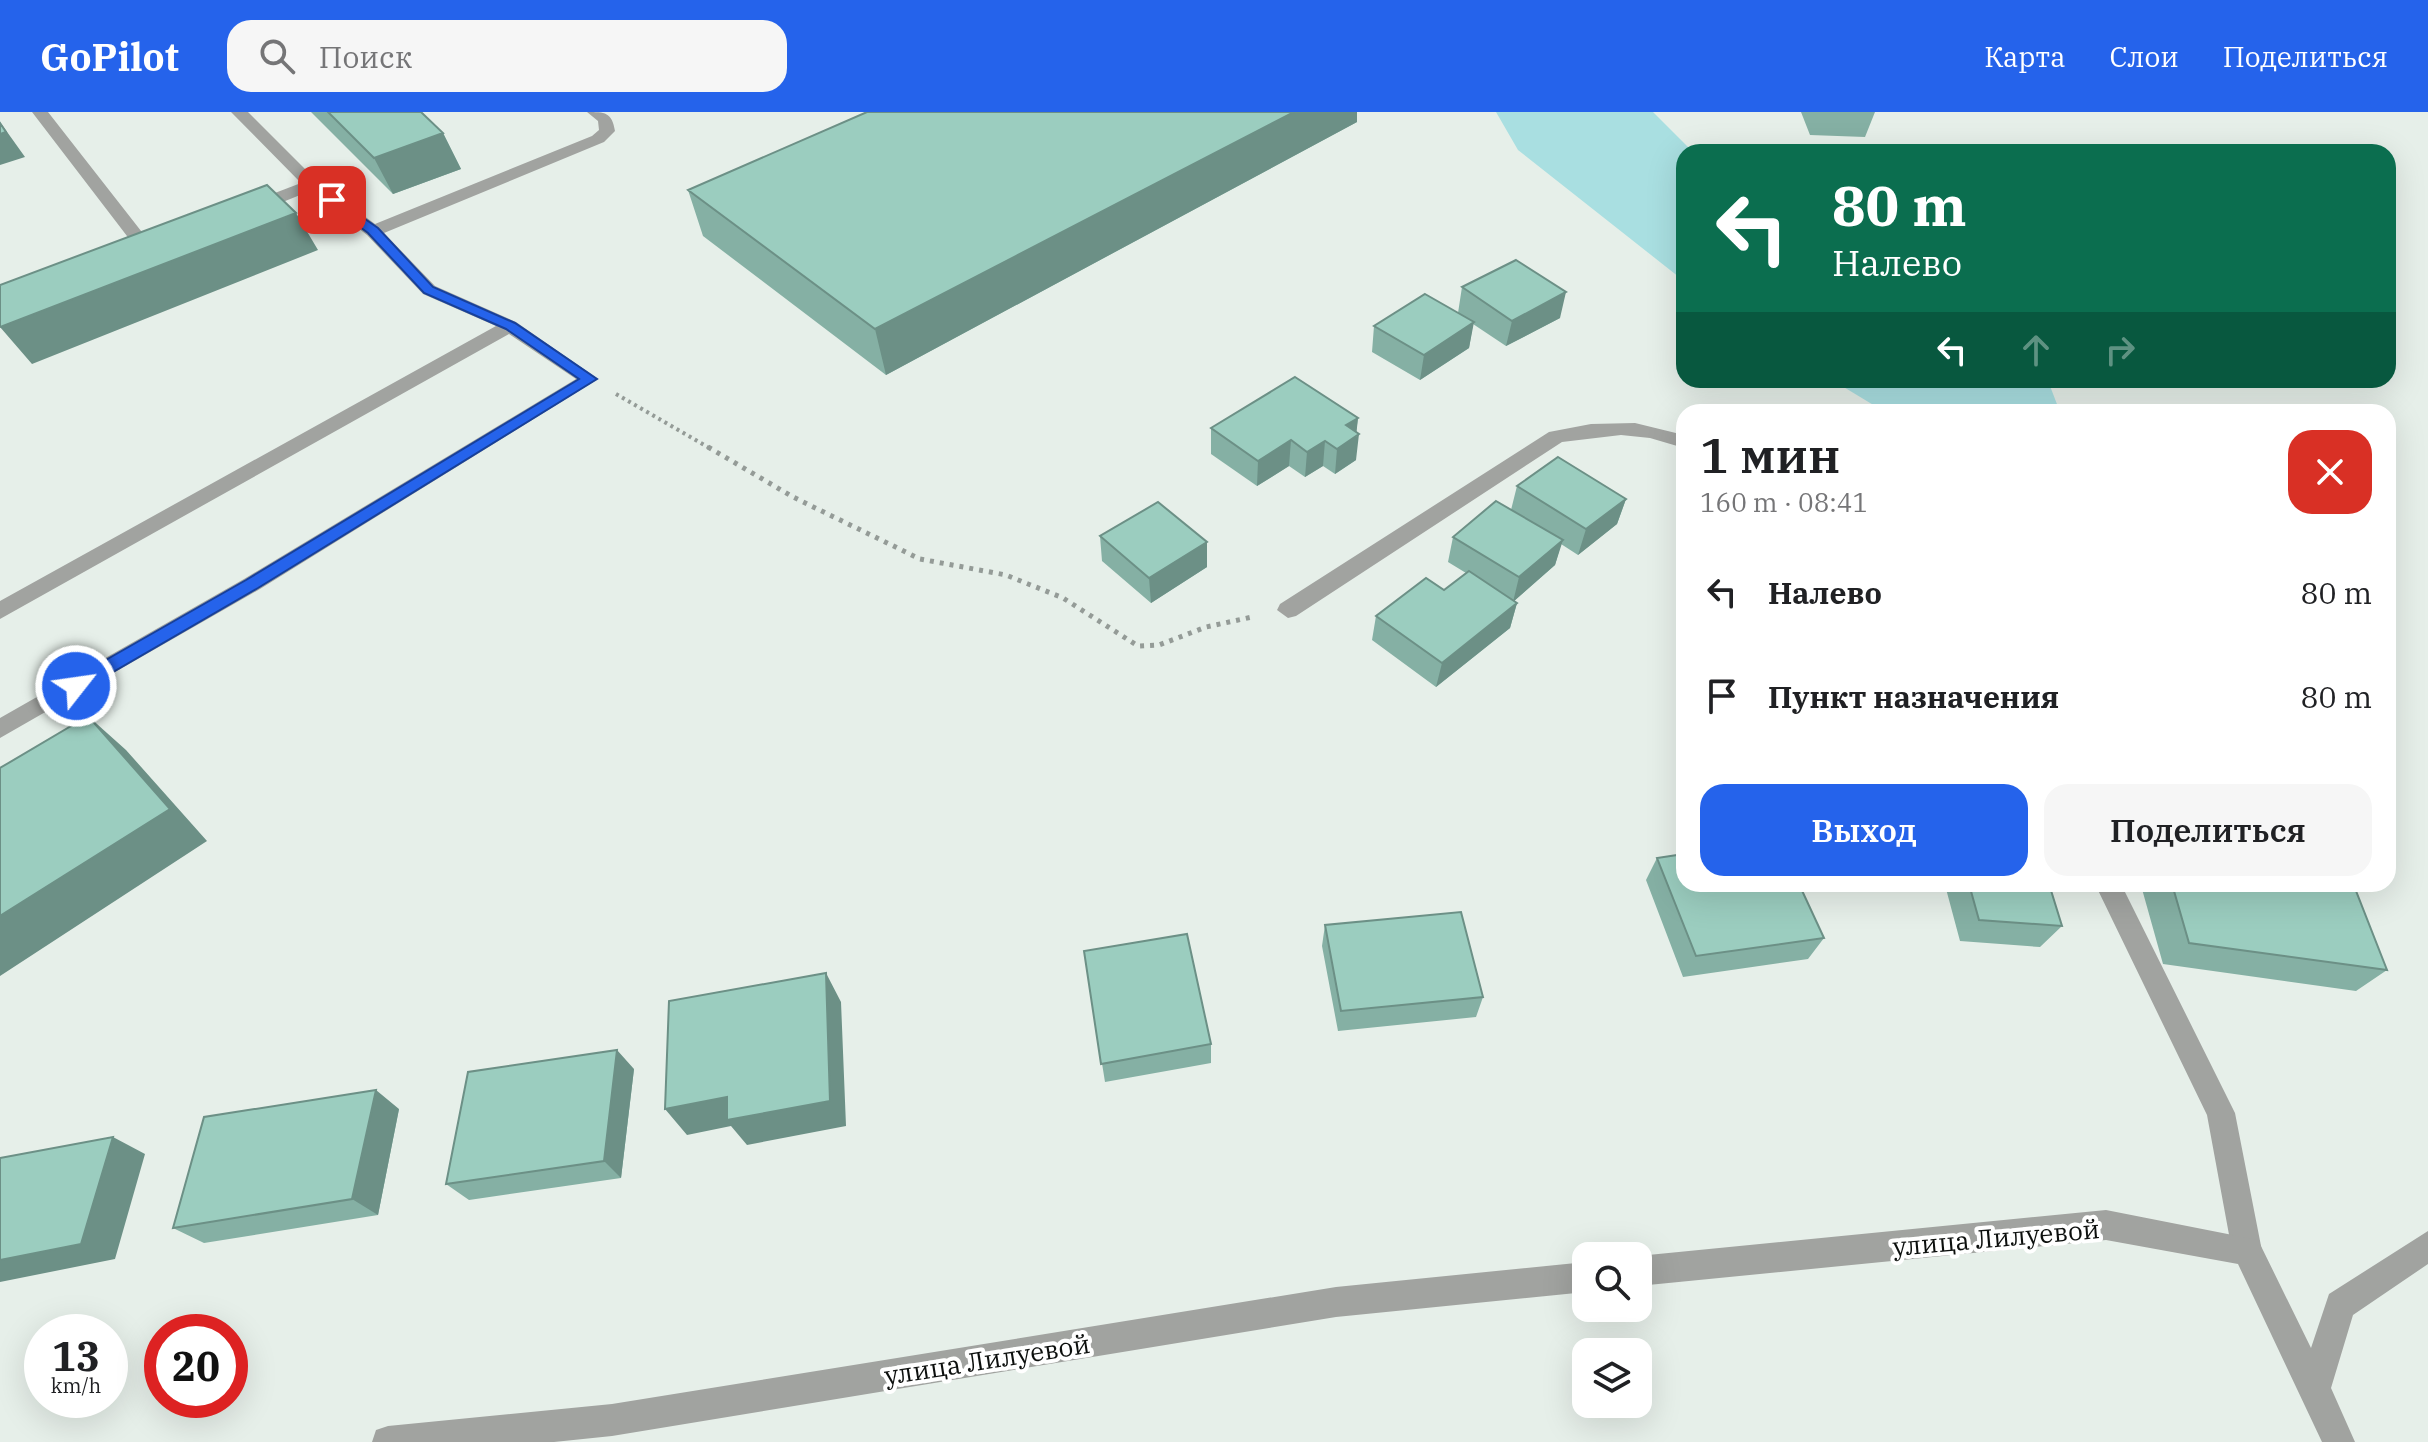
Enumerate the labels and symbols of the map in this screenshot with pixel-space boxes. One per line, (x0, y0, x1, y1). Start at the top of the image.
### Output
pin (298, 166, 366, 234)
position arrow (34, 644, 118, 728)
street label: улица Лилуевой (1891, 1211, 2101, 1263)
speed limit sign: 20 (144, 1314, 248, 1418)
street label: улица Лилуевой (882, 1326, 1092, 1392)

